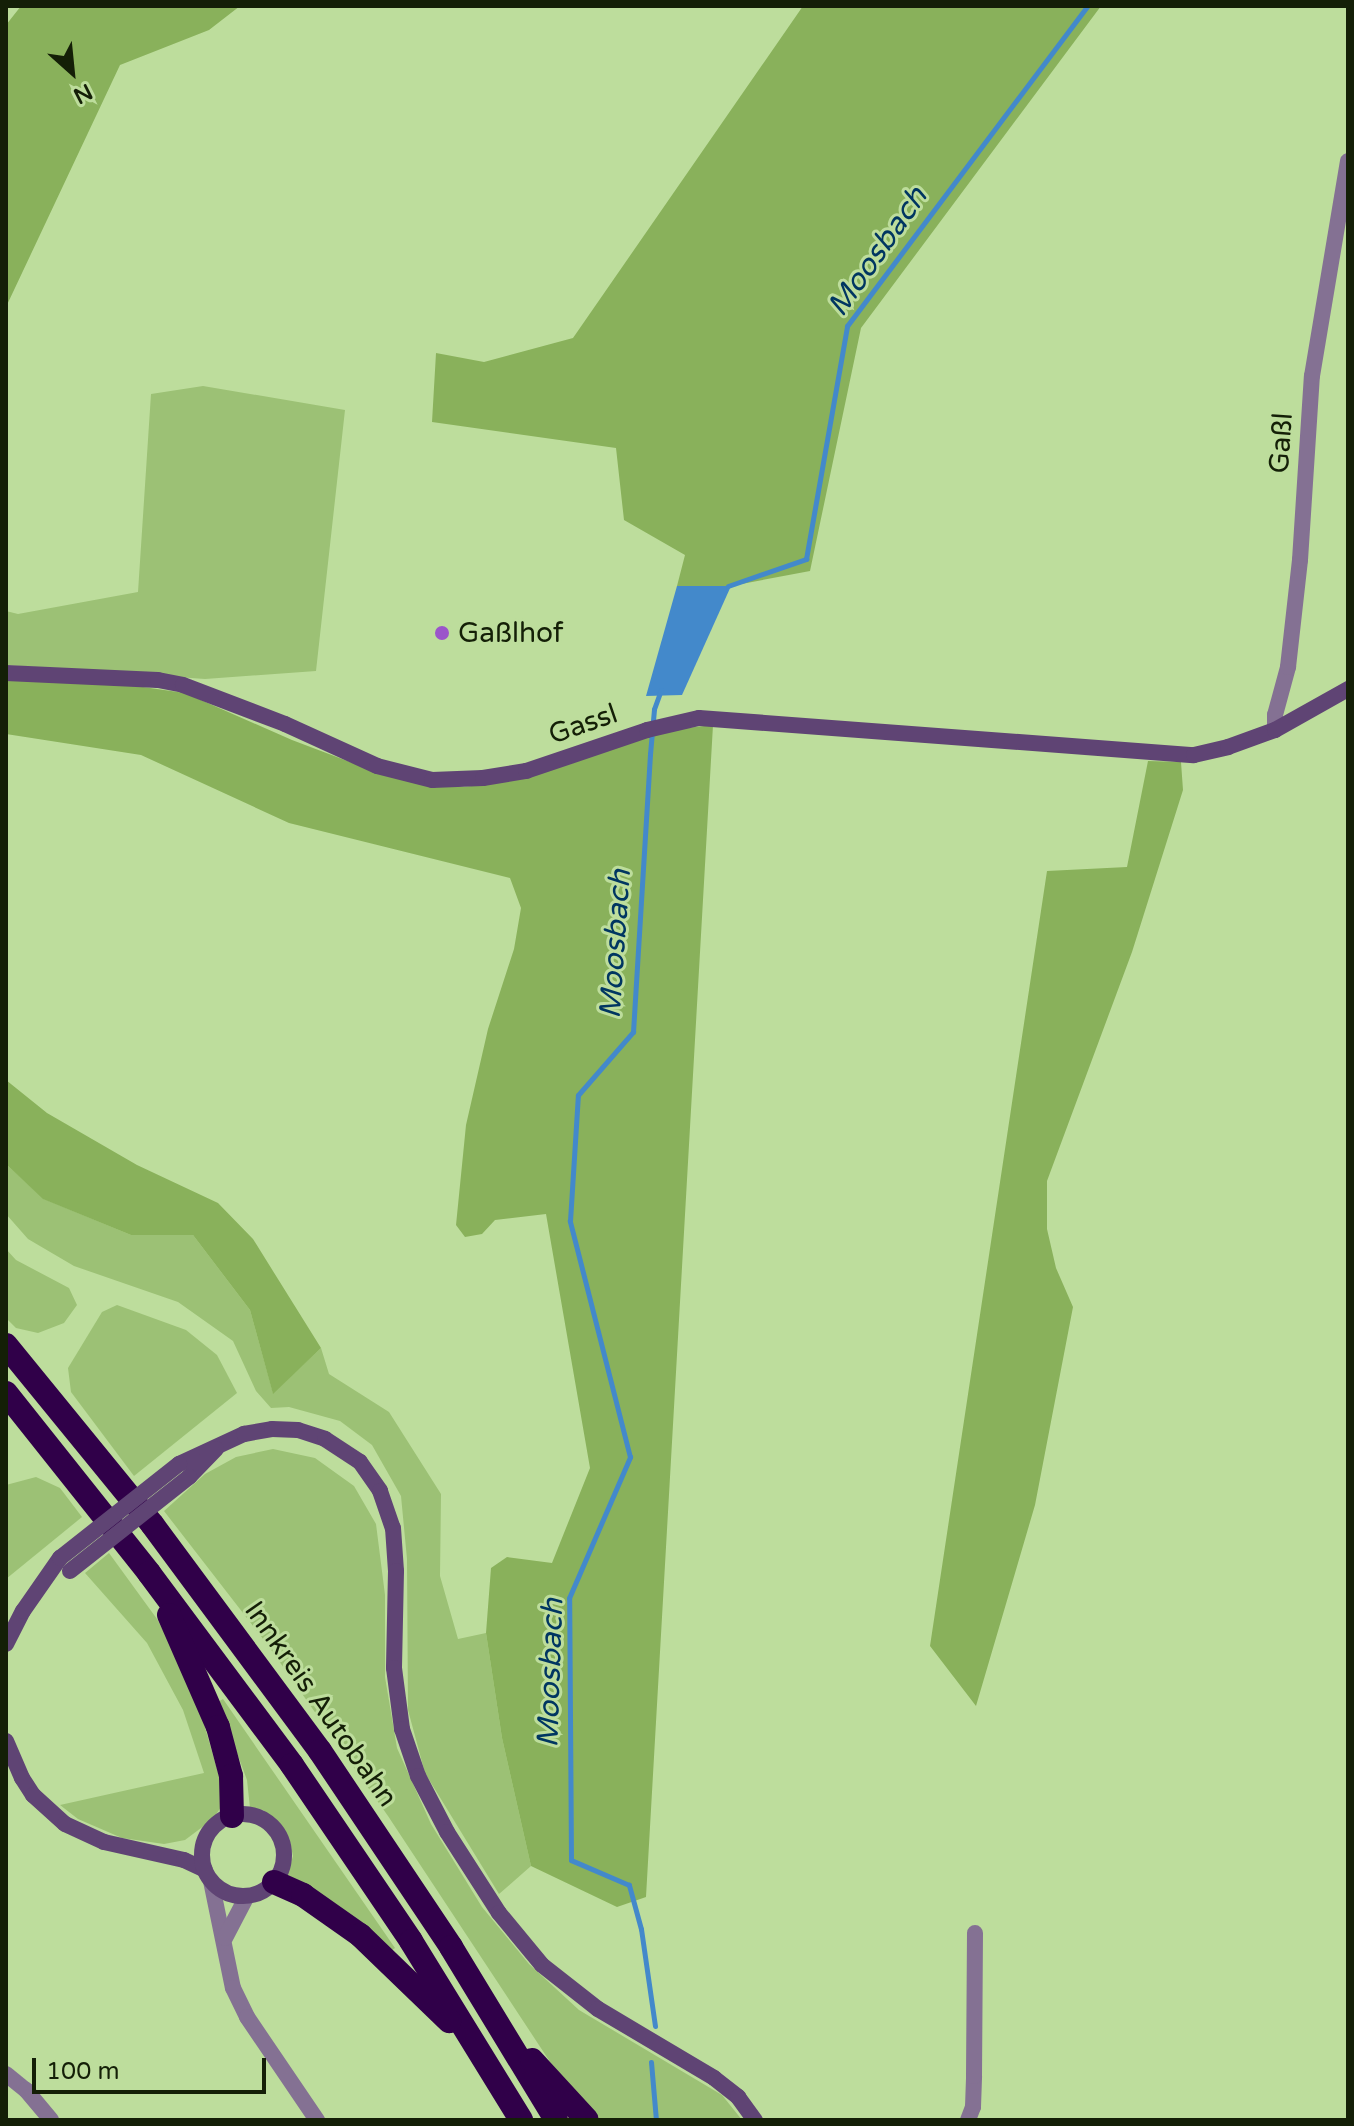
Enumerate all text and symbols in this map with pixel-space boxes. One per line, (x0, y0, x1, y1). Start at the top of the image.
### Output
north arrow (32, 32, 112, 112)
text: N (69, 78, 97, 109)
water label: Moosbach (820, 180, 936, 324)
street label: Gaßl (1262, 411, 1300, 475)
place label: Gaßlhof (458, 616, 564, 650)
marker: Gaßlhof (433, 624, 451, 642)
street label: Gassl (544, 697, 622, 751)
water label: Moosbach (593, 868, 639, 1020)
street label: Innkreis Autobahn (237, 1595, 405, 1813)
water label: Moosbach (530, 1598, 572, 1748)
scale bar (36, 2042, 270, 2092)
text: 100 m (46, 2057, 120, 2086)

